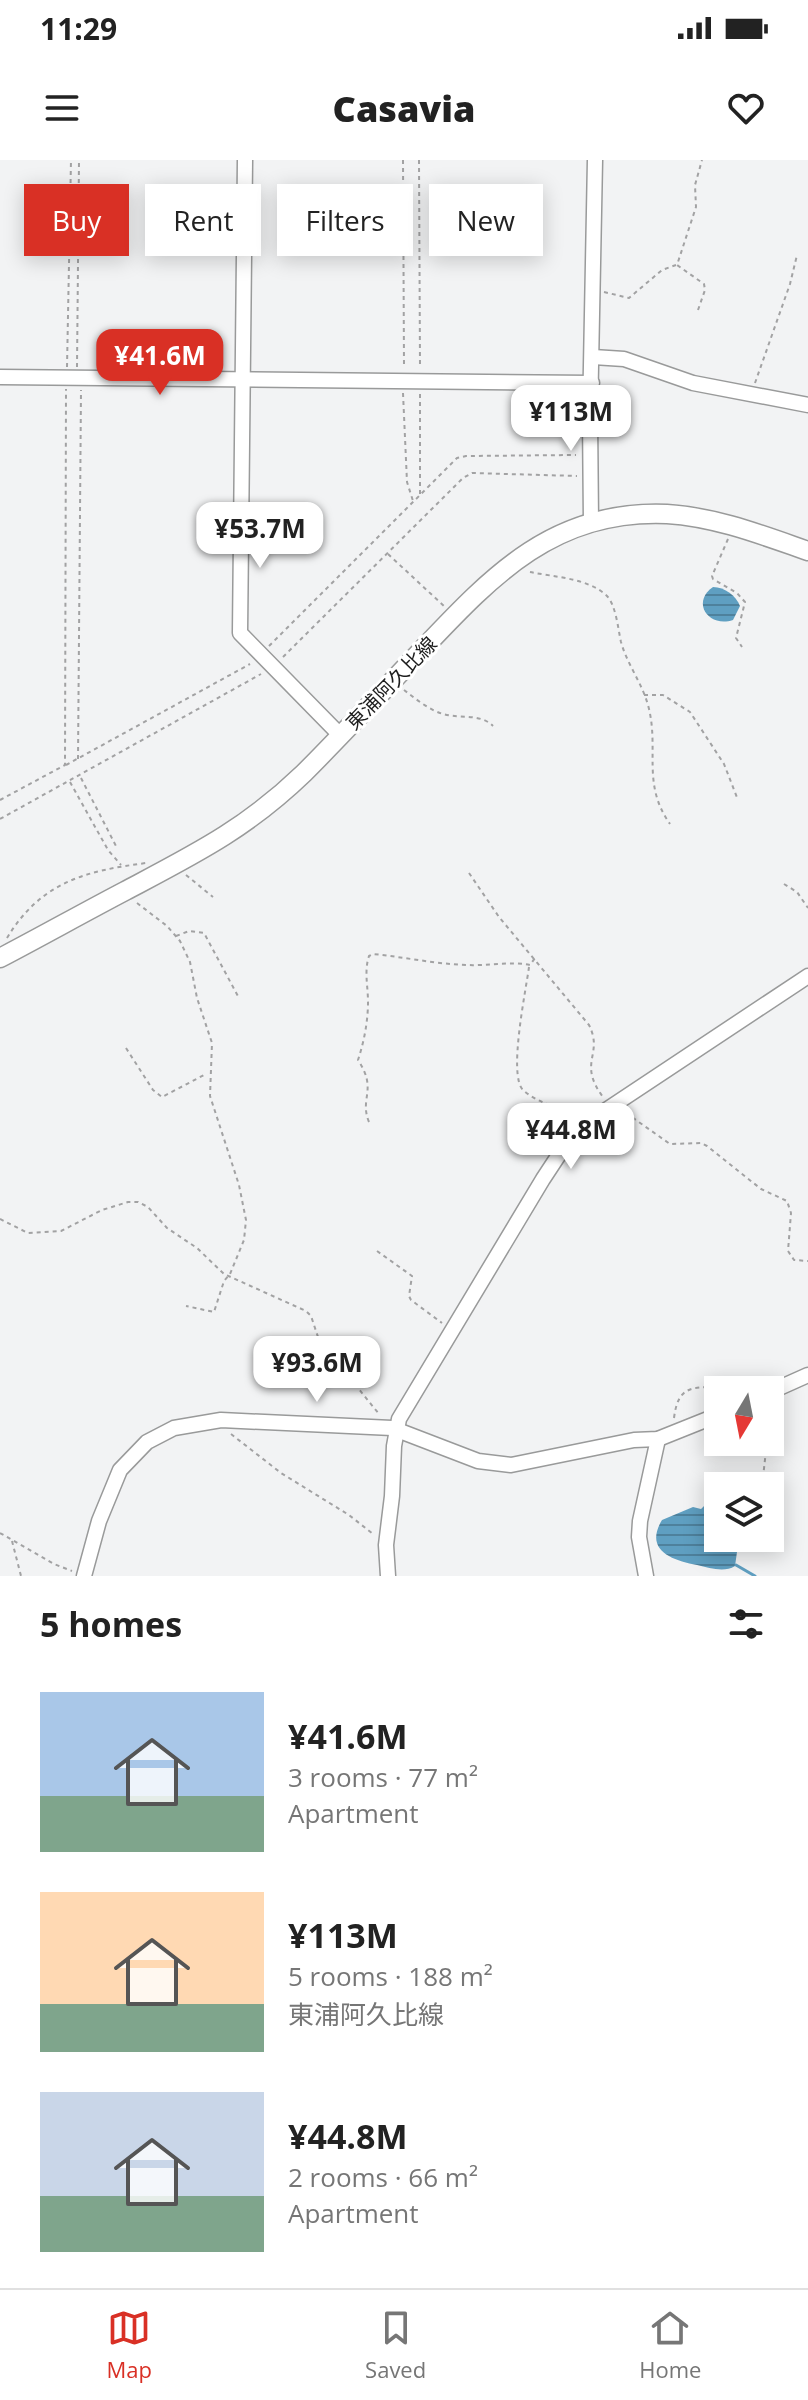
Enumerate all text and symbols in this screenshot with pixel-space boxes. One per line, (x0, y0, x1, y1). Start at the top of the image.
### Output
text: 11:29 (40, 8, 117, 49)
text: Casavia (333, 84, 475, 133)
icon: menu (40, 86, 84, 130)
icon: heart (724, 86, 768, 130)
chip: Buy (24, 184, 129, 256)
chip: Rent (145, 184, 261, 256)
chip: Filters (277, 184, 413, 256)
chip: New (429, 184, 543, 256)
pin: ¥41.6M (95, 329, 225, 397)
text: ¥41.6M (114, 337, 206, 373)
pin: ¥113M (515, 385, 627, 453)
text: ¥113M (529, 393, 613, 429)
pin: ¥53.7M (195, 502, 325, 570)
text: ¥53.7M (214, 510, 306, 546)
street label: 東浦阿久比線 (340, 630, 442, 736)
pin: ¥44.8M (506, 1103, 636, 1171)
text: ¥44.8M (525, 1111, 617, 1147)
pin: ¥93.6M (252, 1336, 382, 1404)
text: ¥93.6M (271, 1344, 363, 1380)
north arrow (704, 1376, 784, 1456)
map controls (704, 1376, 784, 1552)
button: layers (704, 1472, 784, 1552)
text: 5 homes (40, 1601, 182, 1647)
icon: filters (724, 1602, 768, 1646)
text: ¥41.6M (288, 1713, 408, 1759)
icon: home (104, 1724, 200, 1820)
text: 3 rooms · 77 m² (288, 1759, 478, 1795)
text: Apartment (288, 1795, 419, 1831)
text: ¥113M (288, 1912, 398, 1958)
icon: home (104, 1924, 200, 2020)
text: 5 rooms · 188 m² (288, 1958, 493, 1994)
text: 東浦阿久比線 (288, 1996, 444, 2032)
text: ¥44.8M (288, 2113, 408, 2159)
icon: home (104, 2124, 200, 2220)
text: 2 rooms · 66 m² (288, 2159, 478, 2195)
text: Apartment (288, 2195, 419, 2231)
tab: Map (107, 2306, 152, 2384)
tab: Saved (365, 2306, 426, 2384)
tab: Home (639, 2306, 701, 2384)

